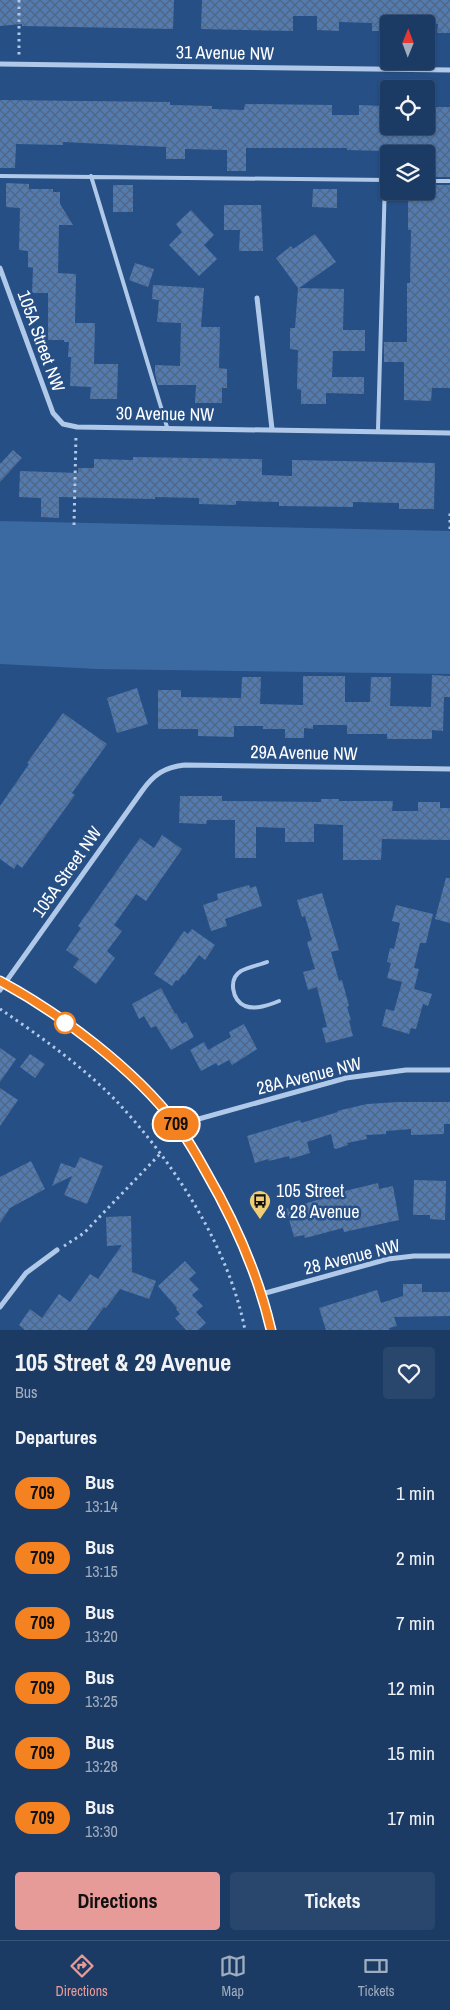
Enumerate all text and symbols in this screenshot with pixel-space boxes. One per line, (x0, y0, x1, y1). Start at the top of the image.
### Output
north arrow (380, 15, 435, 70)
map controls (380, 15, 435, 200)
street label: 31 Avenue NW (176, 39, 274, 66)
button: locate (380, 80, 435, 135)
button: layers (380, 145, 435, 200)
street label: 105A Street NW (12, 287, 71, 395)
street label: 30 Avenue NW (116, 400, 214, 427)
street label: 29A Avenue NW (250, 739, 358, 766)
street label: 105A Street NW (26, 821, 107, 922)
unlabelled marker (54, 1012, 76, 1034)
street label: 28A Avenue NW (254, 1050, 364, 1101)
line badge: 709 (147, 1108, 205, 1140)
text: 709 (164, 1111, 188, 1136)
place label: 105 Street & 28 Avenue (276, 1178, 359, 1224)
bus stop icon: 105 Street & 28 Avenue (248, 1189, 272, 1220)
street label: 28 Avenue NW (301, 1232, 403, 1281)
text: 105 Street & 29 Avenue (15, 1346, 231, 1378)
button: heart (383, 1347, 435, 1399)
text: Bus (15, 1381, 38, 1403)
text: Departures (15, 1424, 97, 1450)
text: Bus (85, 1469, 114, 1495)
text: 709 (30, 1480, 55, 1505)
text: 1 min (396, 1480, 435, 1506)
text: 13:14 (85, 1495, 118, 1517)
text: Bus (85, 1534, 114, 1560)
text: 709 (30, 1545, 55, 1570)
text: 2 min (396, 1545, 435, 1571)
text: 13:15 (85, 1560, 118, 1582)
text: Bus (85, 1599, 114, 1625)
text: 709 (30, 1610, 55, 1635)
text: 7 min (396, 1610, 435, 1636)
text: 13:20 (85, 1625, 118, 1647)
text: Bus (85, 1664, 114, 1690)
text: 709 (30, 1675, 55, 1700)
text: 12 min (387, 1675, 435, 1701)
text: 13:25 (85, 1690, 118, 1712)
text: Bus (85, 1729, 114, 1755)
text: 709 (30, 1740, 55, 1765)
text: 15 min (387, 1740, 435, 1766)
text: 13:28 (85, 1755, 118, 1777)
text: Bus (85, 1794, 114, 1820)
text: 709 (30, 1805, 55, 1830)
text: 17 min (387, 1805, 435, 1831)
text: 13:30 (85, 1820, 118, 1842)
button: Directions (15, 1872, 220, 1930)
button: Tickets (230, 1872, 435, 1930)
tab: Directions (55, 1952, 108, 2000)
tab: Map (219, 1952, 247, 2000)
tab: Tickets (358, 1952, 395, 2000)

